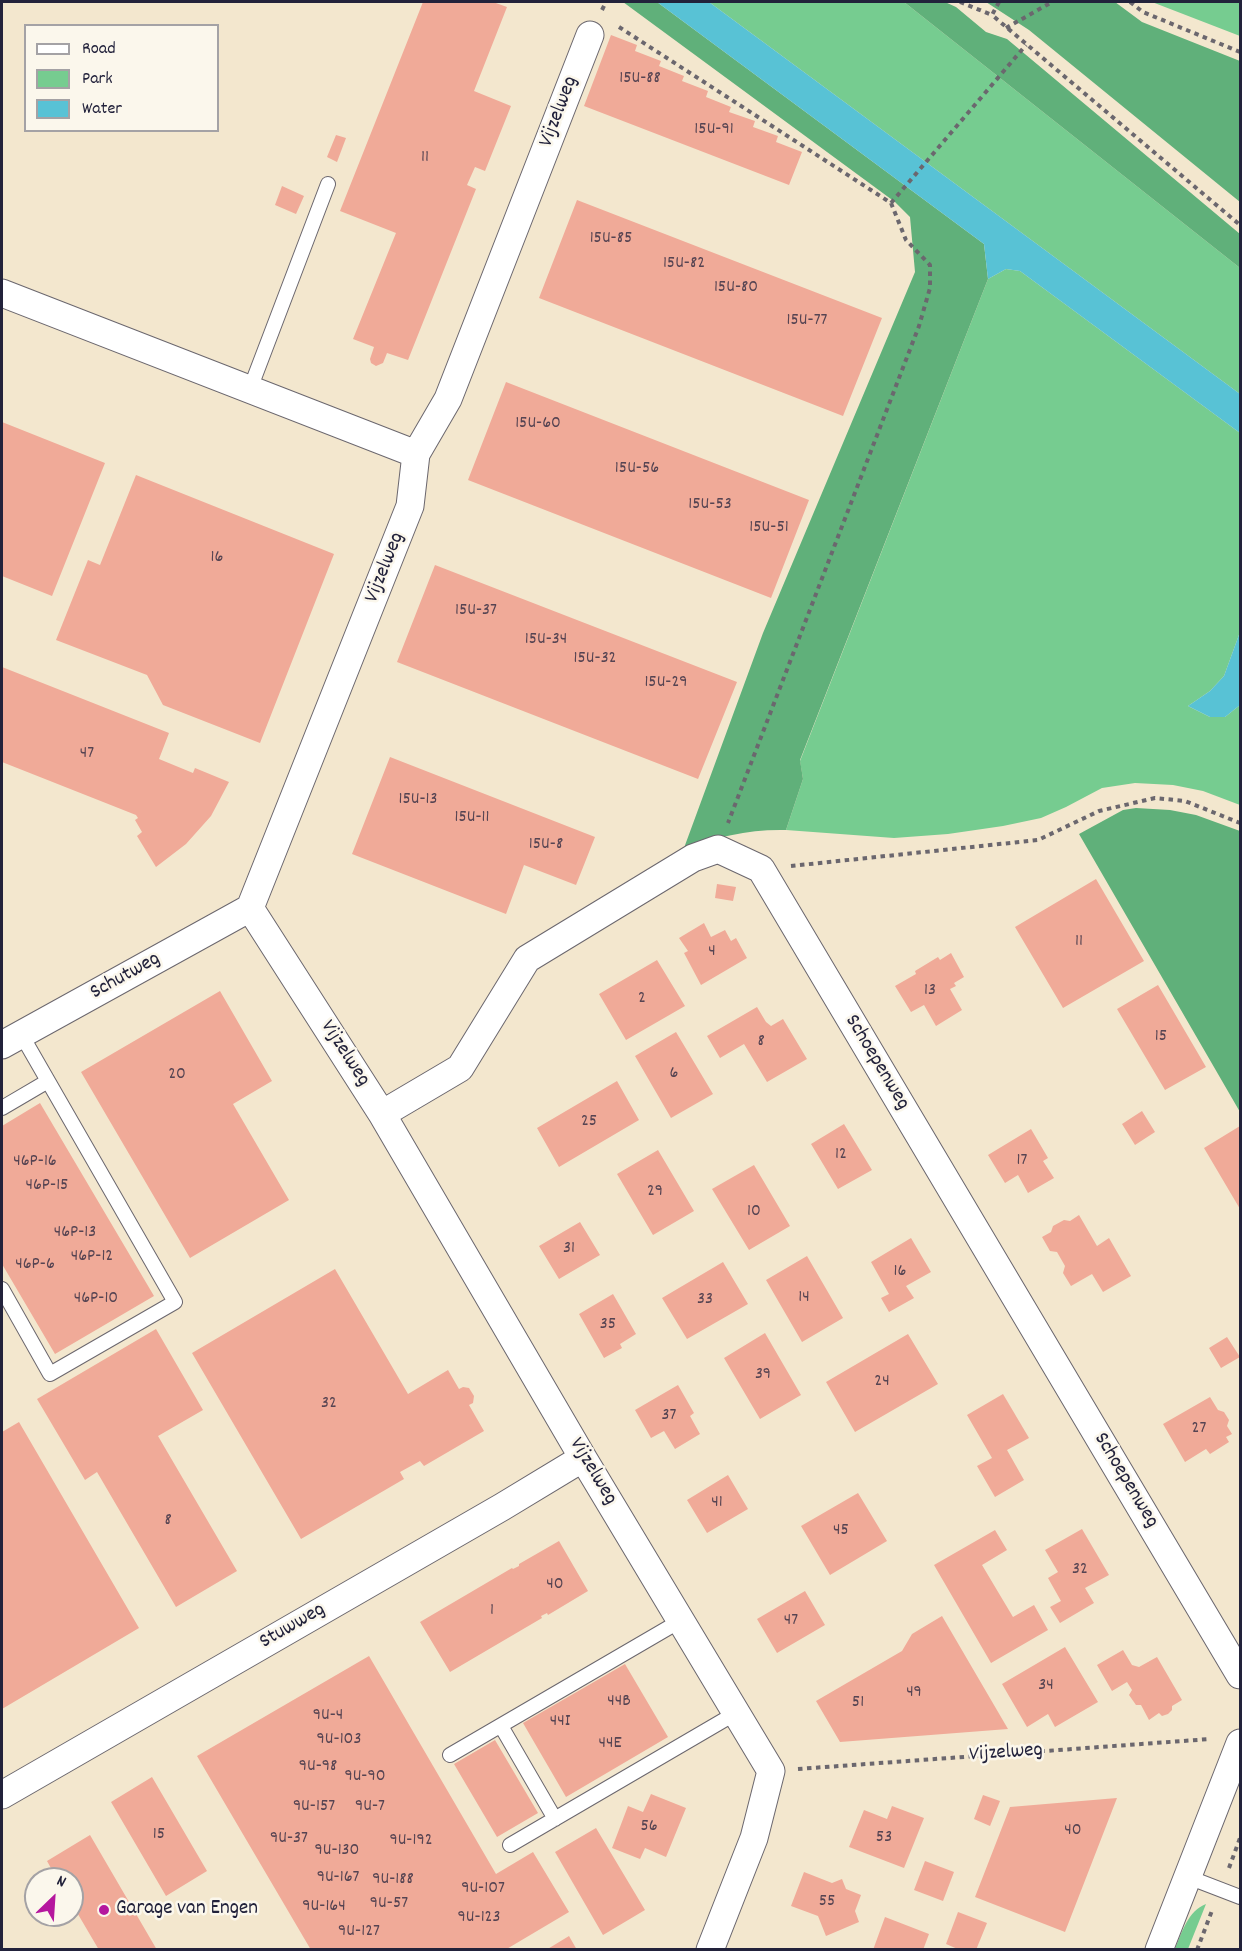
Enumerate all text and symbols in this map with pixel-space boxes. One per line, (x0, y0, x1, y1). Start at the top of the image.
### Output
legend (24, 24, 219, 132)
text: Road (82, 37, 116, 62)
text: Park (82, 67, 113, 92)
house number: 15U-88 (619, 69, 661, 91)
street label: Vijzelweg (535, 73, 585, 151)
text: Water (82, 97, 122, 122)
house number: 15U-91 (694, 120, 734, 142)
house number: 11 (421, 148, 429, 170)
house number: 15U-85 (590, 229, 632, 251)
house number: 15U-82 (663, 254, 705, 276)
house number: 15U-80 (714, 278, 758, 300)
house number: 15U-77 (787, 311, 827, 333)
house number: 15U-60 (515, 414, 561, 436)
house number: 15U-56 (615, 459, 659, 481)
house number: 15U-53 (688, 495, 732, 517)
house number: 15U-51 (749, 518, 789, 540)
street label: Vijzelweg (361, 529, 411, 607)
house number: 16 (211, 548, 223, 570)
house number: 15U-37 (455, 601, 497, 623)
house number: 15U-34 (525, 630, 567, 652)
house number: 15U-32 (574, 649, 616, 671)
house number: 15U-29 (644, 673, 688, 695)
house number: 47 (80, 744, 94, 766)
house number: 15U-13 (398, 790, 438, 812)
house number: 15U-11 (455, 808, 489, 830)
house number: 15U-8 (529, 835, 563, 857)
house number: 11 (1075, 932, 1083, 954)
house number: 4 (708, 942, 716, 964)
street label: Schutweg (87, 948, 165, 1006)
house number: 13 (924, 981, 936, 1003)
house number: 2 (638, 989, 646, 1011)
street label: Schoepenweg (838, 1011, 914, 1115)
street label: Vijzelweg (313, 1016, 375, 1092)
house number: 15 (1155, 1027, 1167, 1049)
house number: 8 (757, 1032, 765, 1054)
house number: 6 (670, 1064, 678, 1086)
house number: 20 (168, 1065, 186, 1087)
house number: 25 (581, 1112, 597, 1134)
house number: 12 (835, 1145, 847, 1167)
house number: 17 (1017, 1151, 1027, 1173)
house number: 46P-16 (13, 1152, 57, 1174)
house number: 46P-15 (26, 1176, 68, 1198)
house number: 29 (647, 1182, 663, 1204)
house number: 10 (747, 1202, 761, 1224)
house number: 46P-13 (54, 1223, 96, 1245)
house number: 31 (563, 1239, 575, 1261)
house number: 46P-12 (71, 1247, 113, 1269)
house number: 46P-6 (15, 1255, 55, 1277)
house number: 16 (894, 1262, 906, 1284)
house number: 14 (798, 1288, 810, 1310)
house number: 46P-10 (74, 1289, 118, 1311)
house number: 33 (697, 1290, 713, 1312)
house number: 35 (600, 1315, 616, 1337)
house number: 39 (755, 1365, 771, 1387)
house number: 24 (874, 1372, 890, 1394)
house number: 32 (321, 1394, 337, 1416)
house number: 37 (662, 1406, 676, 1428)
house number: 27 (1192, 1419, 1206, 1441)
street label: Schoepenweg (1087, 1429, 1163, 1533)
street label: Vijzelweg (562, 1434, 622, 1510)
house number: 41 (711, 1493, 723, 1515)
house number: 8 (164, 1511, 172, 1533)
house number: 45 (833, 1521, 849, 1543)
house number: 32 (1072, 1560, 1088, 1582)
house number: 40 (546, 1575, 564, 1597)
street label: Stuwweg (256, 1598, 330, 1656)
house number: 1 (490, 1601, 494, 1623)
house number: 47 (784, 1611, 798, 1633)
house number: 34 (1038, 1676, 1054, 1698)
house number: 49 (906, 1683, 922, 1705)
house number: 44B (607, 1692, 631, 1714)
house number: 51 (852, 1693, 864, 1715)
house number: 9U-4 (313, 1706, 343, 1728)
house number: 44I (550, 1712, 570, 1734)
house number: 9U-103 (317, 1730, 361, 1752)
house number: 44E (598, 1734, 622, 1756)
street label: Vijzelweg (968, 1739, 1044, 1769)
house number: 9U-98 (299, 1757, 337, 1779)
house number: 9U-90 (344, 1767, 386, 1789)
house number: 9U-157 (293, 1797, 335, 1819)
house number: 9U-7 (355, 1797, 385, 1819)
house number: 56 (640, 1817, 658, 1839)
house number: 40 (1064, 1821, 1082, 1843)
house number: 15 (153, 1825, 165, 1847)
house number: 53 (876, 1828, 892, 1850)
house number: 9U-37 (270, 1829, 308, 1851)
house number: 9U-192 (389, 1831, 433, 1853)
house number: 9U-130 (315, 1841, 359, 1863)
north arrow (24, 1867, 84, 1927)
house number: 9U-167 (317, 1868, 359, 1890)
text: N (53, 1870, 69, 1894)
house number: 9U-188 (372, 1870, 414, 1892)
house number: 9U-107 (461, 1879, 505, 1901)
house number: 55 (819, 1892, 835, 1914)
house number: 9U-57 (370, 1894, 408, 1916)
place label: Garage van Engen (116, 1897, 258, 1923)
house number: 9U-164 (302, 1897, 346, 1919)
marker: Garage van Engen (97, 1903, 111, 1917)
house number: 9U-123 (458, 1908, 500, 1930)
house number: 9U-127 (338, 1922, 380, 1944)

